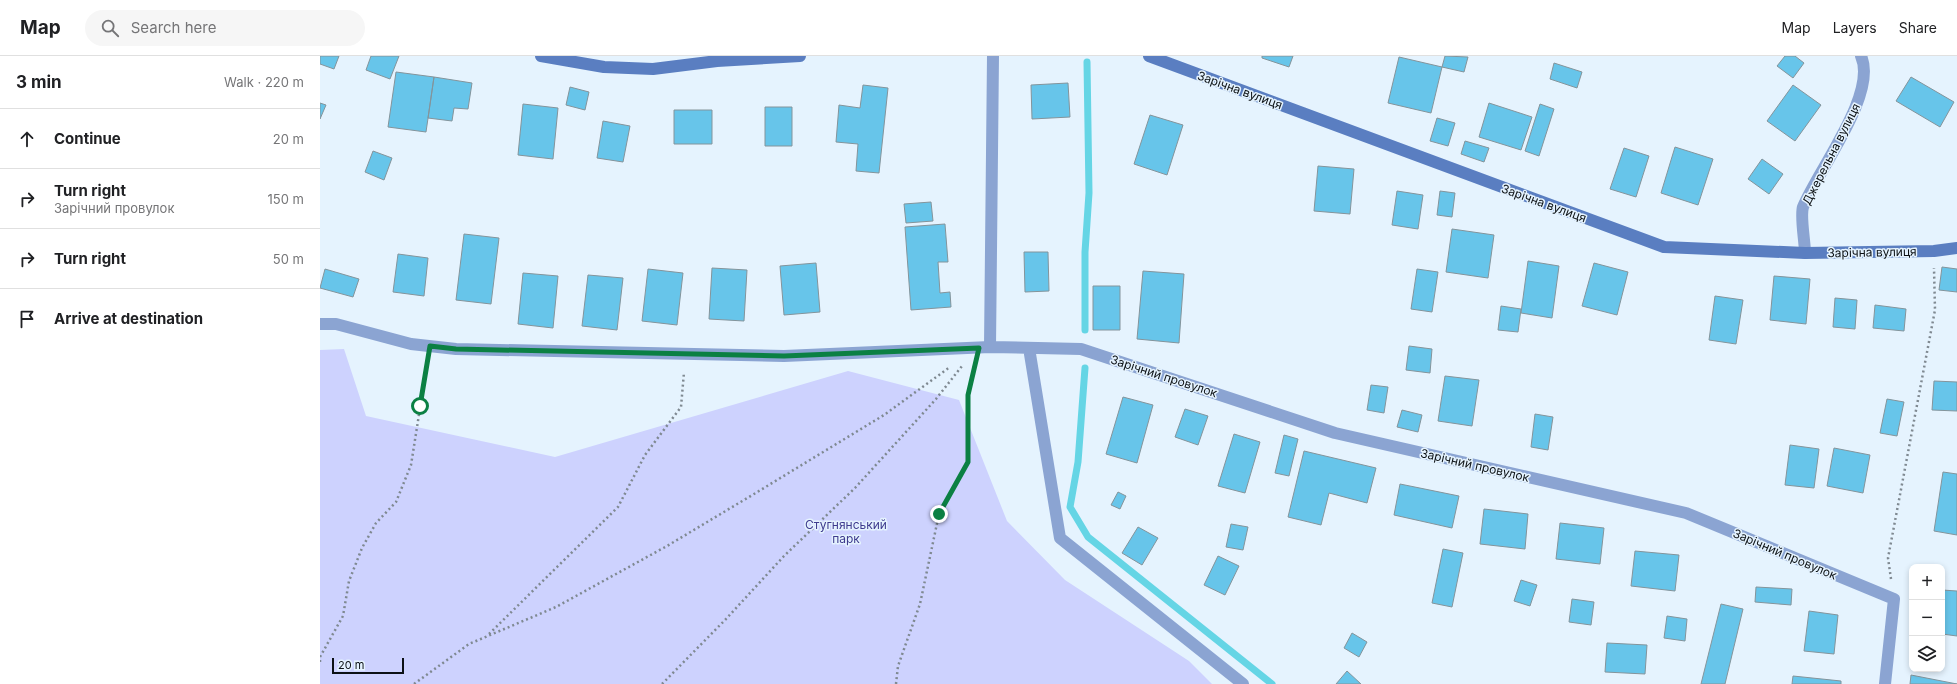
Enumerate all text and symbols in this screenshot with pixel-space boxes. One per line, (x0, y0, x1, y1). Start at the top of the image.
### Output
search box (85, 10, 365, 46)
text: Map (20, 16, 61, 39)
icon: search (99, 17, 121, 39)
text: Search here (131, 18, 216, 37)
text: Map (1782, 19, 1811, 36)
text: Layers (1833, 19, 1877, 36)
text: Share (1899, 19, 1937, 36)
street label: Зарічна вулиця (1195, 68, 1285, 112)
text: 3 min (16, 72, 62, 92)
text: Walk · 220 m (224, 74, 304, 90)
street label: Джерельна вулиця (1799, 101, 1863, 207)
icon: ahead (16, 128, 38, 150)
text: Continue (54, 129, 121, 148)
text: 20 m (273, 131, 304, 147)
text: Turn right (54, 181, 126, 200)
street label: Зарічна вулиця (1499, 181, 1589, 225)
icon: right (16, 188, 38, 210)
text: 150 m (268, 191, 304, 207)
text: Зарічний провулок (54, 200, 174, 216)
street label: Зарічна вулиця (1827, 244, 1917, 260)
icon: right (16, 248, 38, 270)
text: Turn right (54, 249, 126, 268)
text: 50 m (273, 251, 304, 267)
icon: arrive (16, 308, 38, 330)
text: Arrive at destination (54, 309, 203, 328)
street label: Зарічний провулок (1109, 352, 1220, 400)
route start (411, 397, 429, 415)
street label: Зарічний провулок (1419, 445, 1531, 485)
route end (930, 505, 948, 523)
park label: Стугнянський парк (805, 517, 887, 546)
street label: Зарічний провулок (1731, 525, 1840, 583)
map controls (1909, 564, 1945, 672)
button: + (1909, 564, 1945, 600)
button: − (1909, 600, 1945, 636)
button: layers (1909, 636, 1945, 672)
scale bar (332, 656, 404, 675)
text: 20 m (338, 658, 364, 672)

